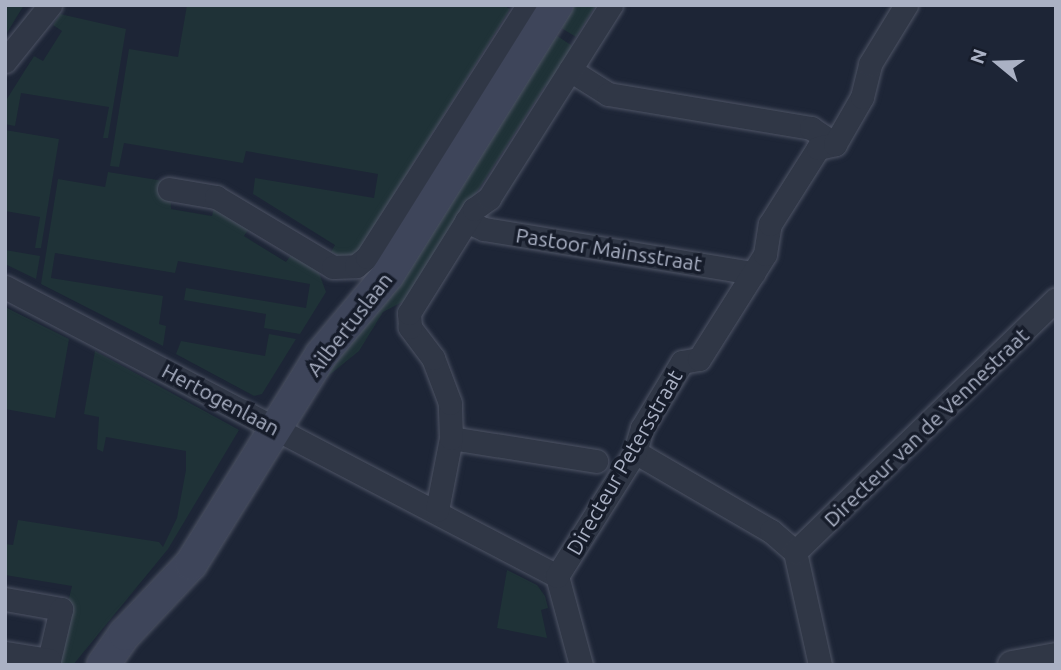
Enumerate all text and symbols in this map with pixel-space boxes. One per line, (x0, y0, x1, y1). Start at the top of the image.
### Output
north arrow (963, 28, 1033, 98)
text: N (965, 46, 991, 66)
street label: Pastoor Mainsstraat (514, 222, 704, 276)
street label: Ailbertuslaan (301, 267, 397, 381)
street label: Directeur van de Vennestraat (818, 322, 1034, 532)
street label: Hertogenlaan (158, 357, 284, 441)
street label: Directeur Petersstraat (561, 365, 687, 559)

